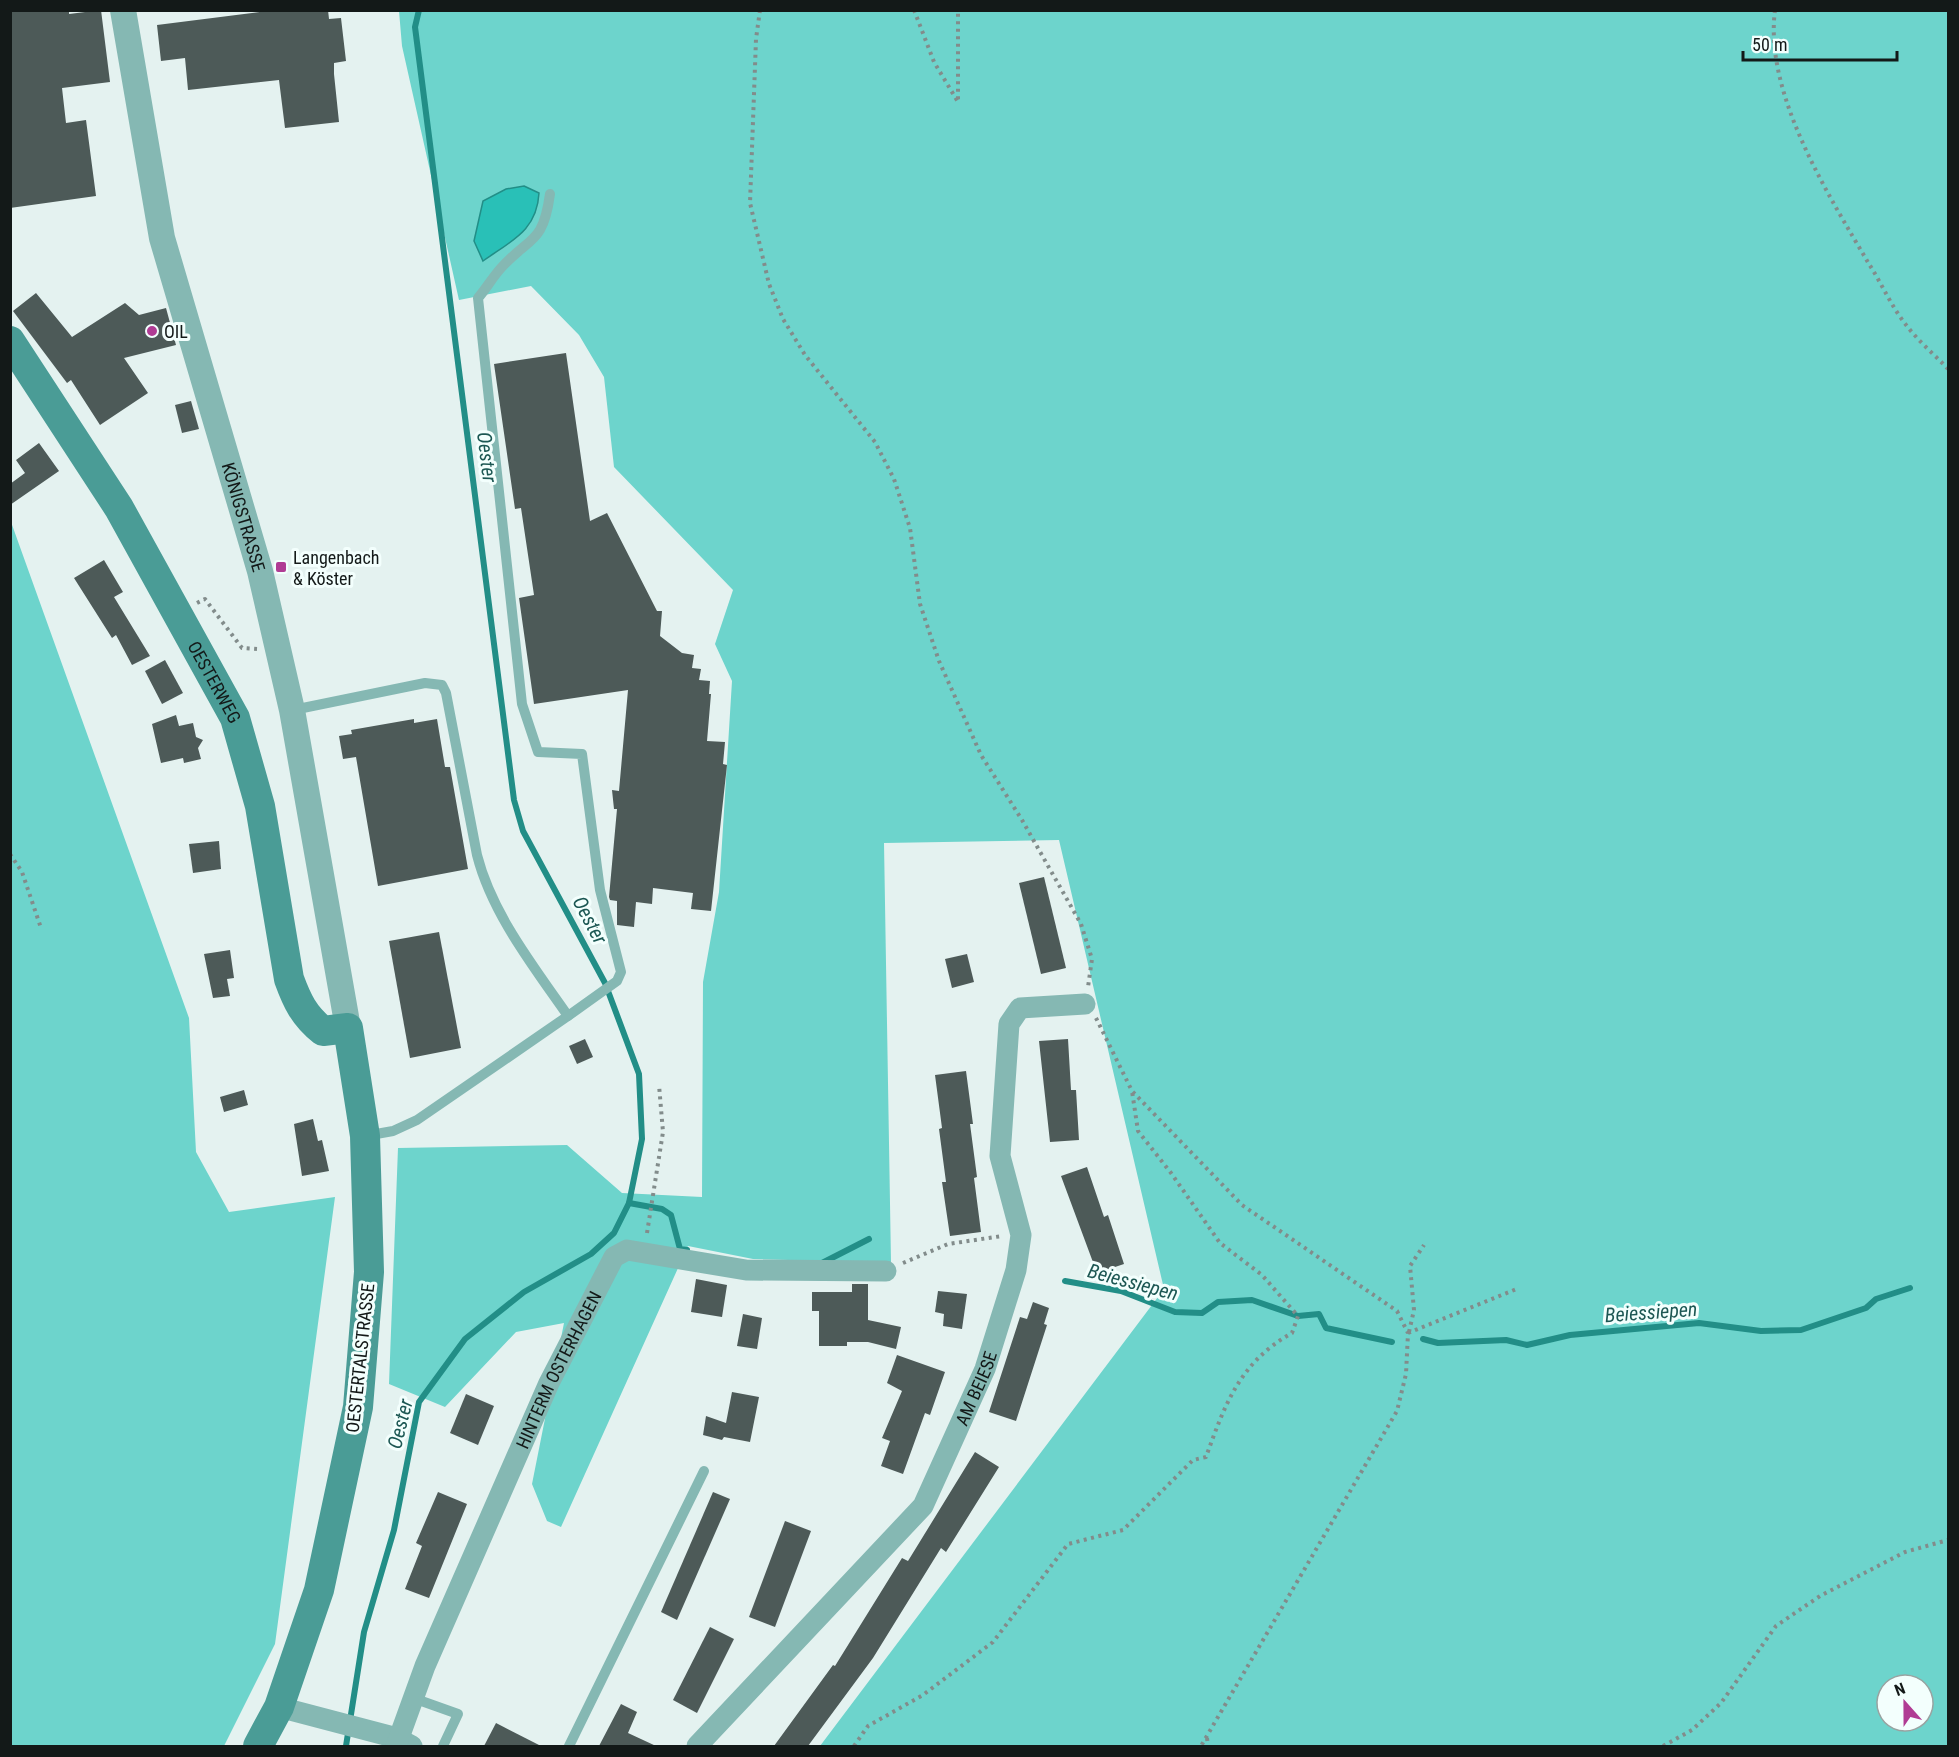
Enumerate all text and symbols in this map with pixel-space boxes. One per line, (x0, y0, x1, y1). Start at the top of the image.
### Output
scale bar (1743, 24, 1898, 62)
text: 50 m (1752, 34, 1787, 55)
place label: OIL (164, 321, 188, 342)
marker: OIL (145, 324, 159, 338)
water label: Oester (472, 431, 502, 485)
street label: KÖNIGSTRASSE (218, 460, 270, 574)
place label: Langenbach & Köster (293, 547, 379, 589)
marker: Langenbach & Köster (274, 560, 288, 574)
street label: OESTERWEG (184, 637, 246, 726)
water label: Oester (568, 892, 613, 949)
water label: Beiessiepen (1085, 1258, 1181, 1306)
street label: OESTERTALSTRASSE (342, 1282, 378, 1434)
street label: HINTERM OSTERHAGEN (511, 1287, 605, 1452)
water label: Beiessiepen (1604, 1297, 1698, 1327)
street label: AM BEIESE (951, 1348, 1001, 1428)
water label: Oester (382, 1396, 418, 1451)
north arrow (1875, 1673, 1935, 1733)
text: N (1892, 1679, 1908, 1700)

